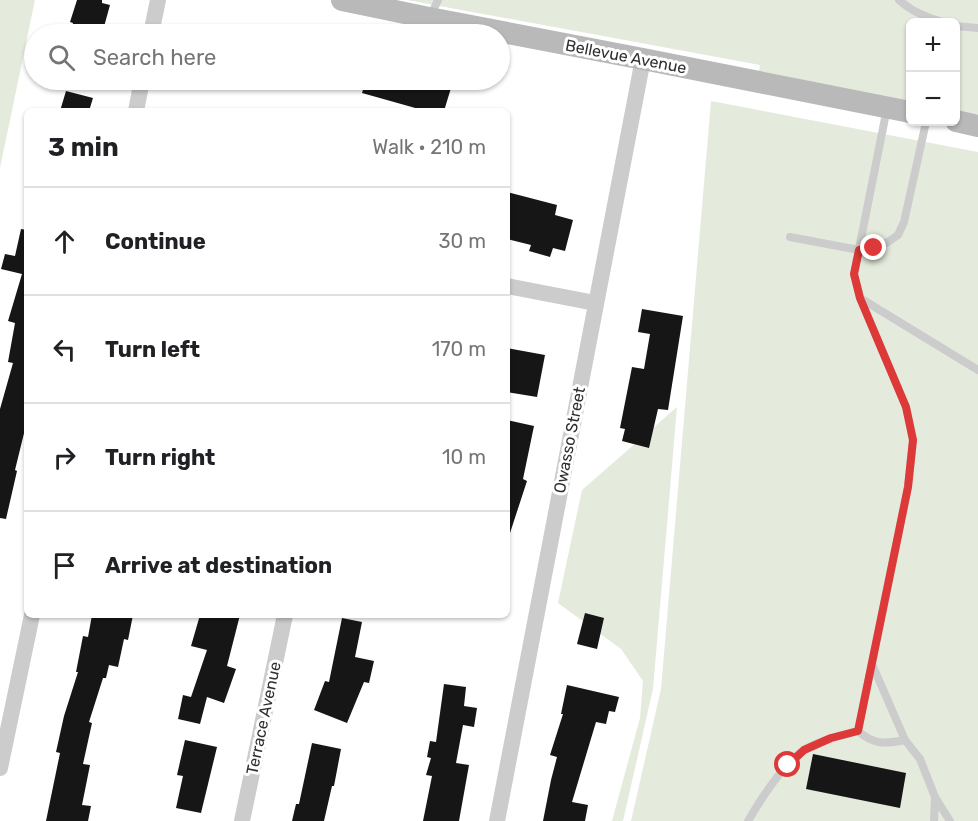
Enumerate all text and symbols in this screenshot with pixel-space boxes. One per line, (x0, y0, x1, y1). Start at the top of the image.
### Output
map controls (906, 18, 960, 126)
button: + (906, 18, 960, 72)
search box (24, 24, 510, 90)
street label: Bellevue Avenue (564, 35, 688, 78)
icon: search (45, 41, 78, 74)
text: Search here (93, 44, 216, 71)
button: − (906, 72, 960, 126)
text: 3 min (48, 132, 119, 163)
text: Walk · 210 m (372, 135, 486, 159)
icon: ahead (48, 225, 81, 258)
text: Continue (105, 228, 206, 255)
text: 30 m (439, 229, 486, 253)
route end (860, 234, 886, 260)
icon: left (48, 333, 81, 366)
text: Turn left (105, 336, 200, 363)
text: 170 m (432, 337, 486, 361)
street label: Owasso Street (550, 385, 589, 495)
icon: right (48, 441, 81, 474)
text: Turn right (105, 444, 215, 471)
text: 10 m (442, 445, 486, 469)
icon: arrive (48, 549, 81, 582)
text: Arrive at destination (105, 552, 332, 579)
street label: Terrace Avenue (242, 660, 285, 776)
route start (774, 751, 800, 777)

